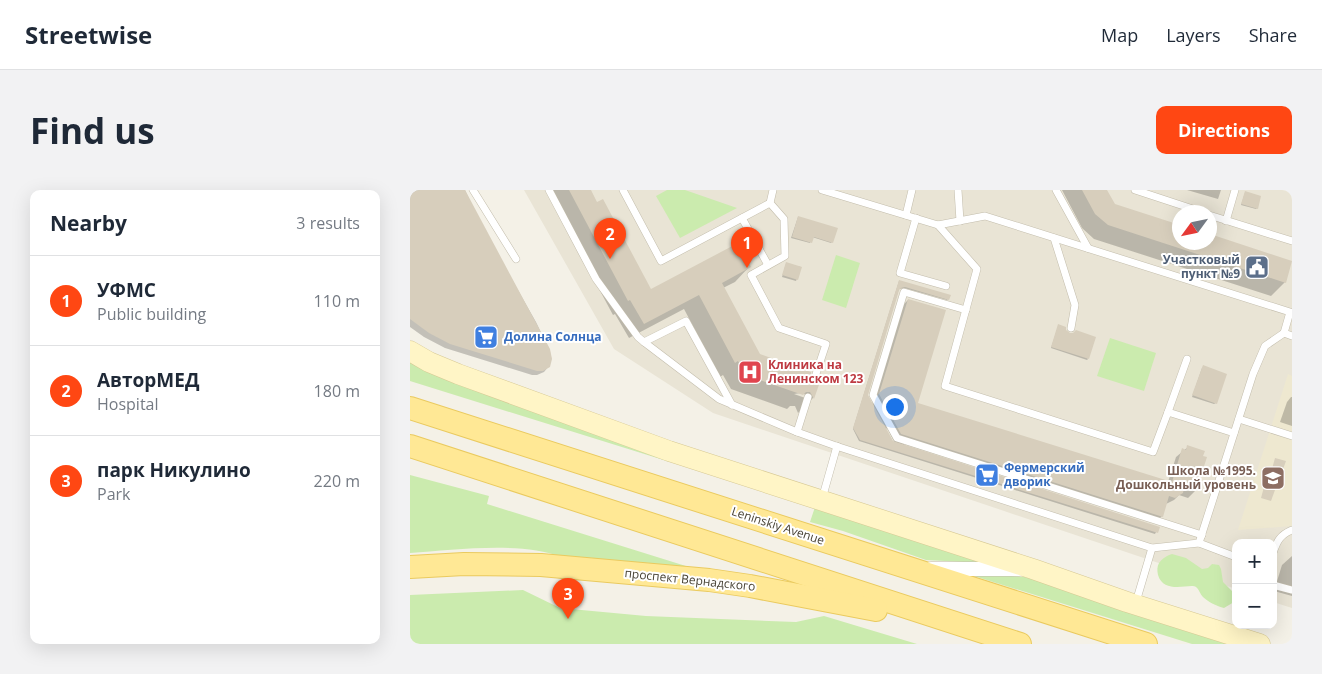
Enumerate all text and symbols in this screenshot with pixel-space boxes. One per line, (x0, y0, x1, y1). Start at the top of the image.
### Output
text: Streetwise (25, 18, 152, 51)
text: Map (1101, 23, 1138, 47)
text: Layers (1166, 23, 1221, 47)
text: Share (1249, 23, 1297, 47)
button: Directions (1156, 106, 1292, 154)
text: Find us (30, 107, 155, 154)
north arrow (1172, 205, 1217, 250)
text: Nearby (50, 209, 127, 237)
text: 3 results (296, 212, 360, 234)
pin: 2 (594, 218, 626, 259)
pin: 1 (731, 227, 763, 268)
place label: Участковый пункт №9 (1163, 251, 1240, 282)
public building icon: Участковый пункт №9 (1244, 254, 1270, 280)
text: УФМС (97, 277, 156, 303)
text: 1 (61, 290, 71, 312)
text: 110 m (314, 290, 360, 312)
text: Public building (97, 303, 206, 325)
supermarket icon: Долина Солнца (473, 324, 499, 350)
place label: Долина Солнца (504, 328, 602, 345)
place label: Клиника на Ленинском 123 (768, 356, 864, 387)
hospital icon: Клиника на Ленинском 123 (737, 359, 763, 385)
text: АвторМЕД (97, 367, 199, 393)
text: 2 (61, 380, 71, 402)
text: 180 m (314, 380, 360, 402)
text: Hospital (97, 393, 159, 415)
your location (882, 394, 908, 420)
text: парк Никулино (97, 457, 251, 483)
place label: Фермерский дворик (1004, 459, 1085, 490)
supermarket icon: Фермерский дворик (974, 462, 1000, 488)
place label: Школа №1995. Дошкольный уровень (1116, 462, 1256, 493)
school or university icon: Школа №1995. Дошкольный уровень (1260, 465, 1286, 491)
text: 3 (61, 470, 71, 492)
text: 220 m (314, 470, 360, 492)
text: Park (97, 483, 130, 505)
street label: Leninskiy Avenue (730, 502, 827, 549)
map controls (1232, 539, 1277, 629)
button: + (1232, 539, 1277, 584)
street label: проспект Вернадского (624, 564, 756, 595)
pin: 3 (552, 578, 584, 619)
button: − (1232, 584, 1277, 629)

